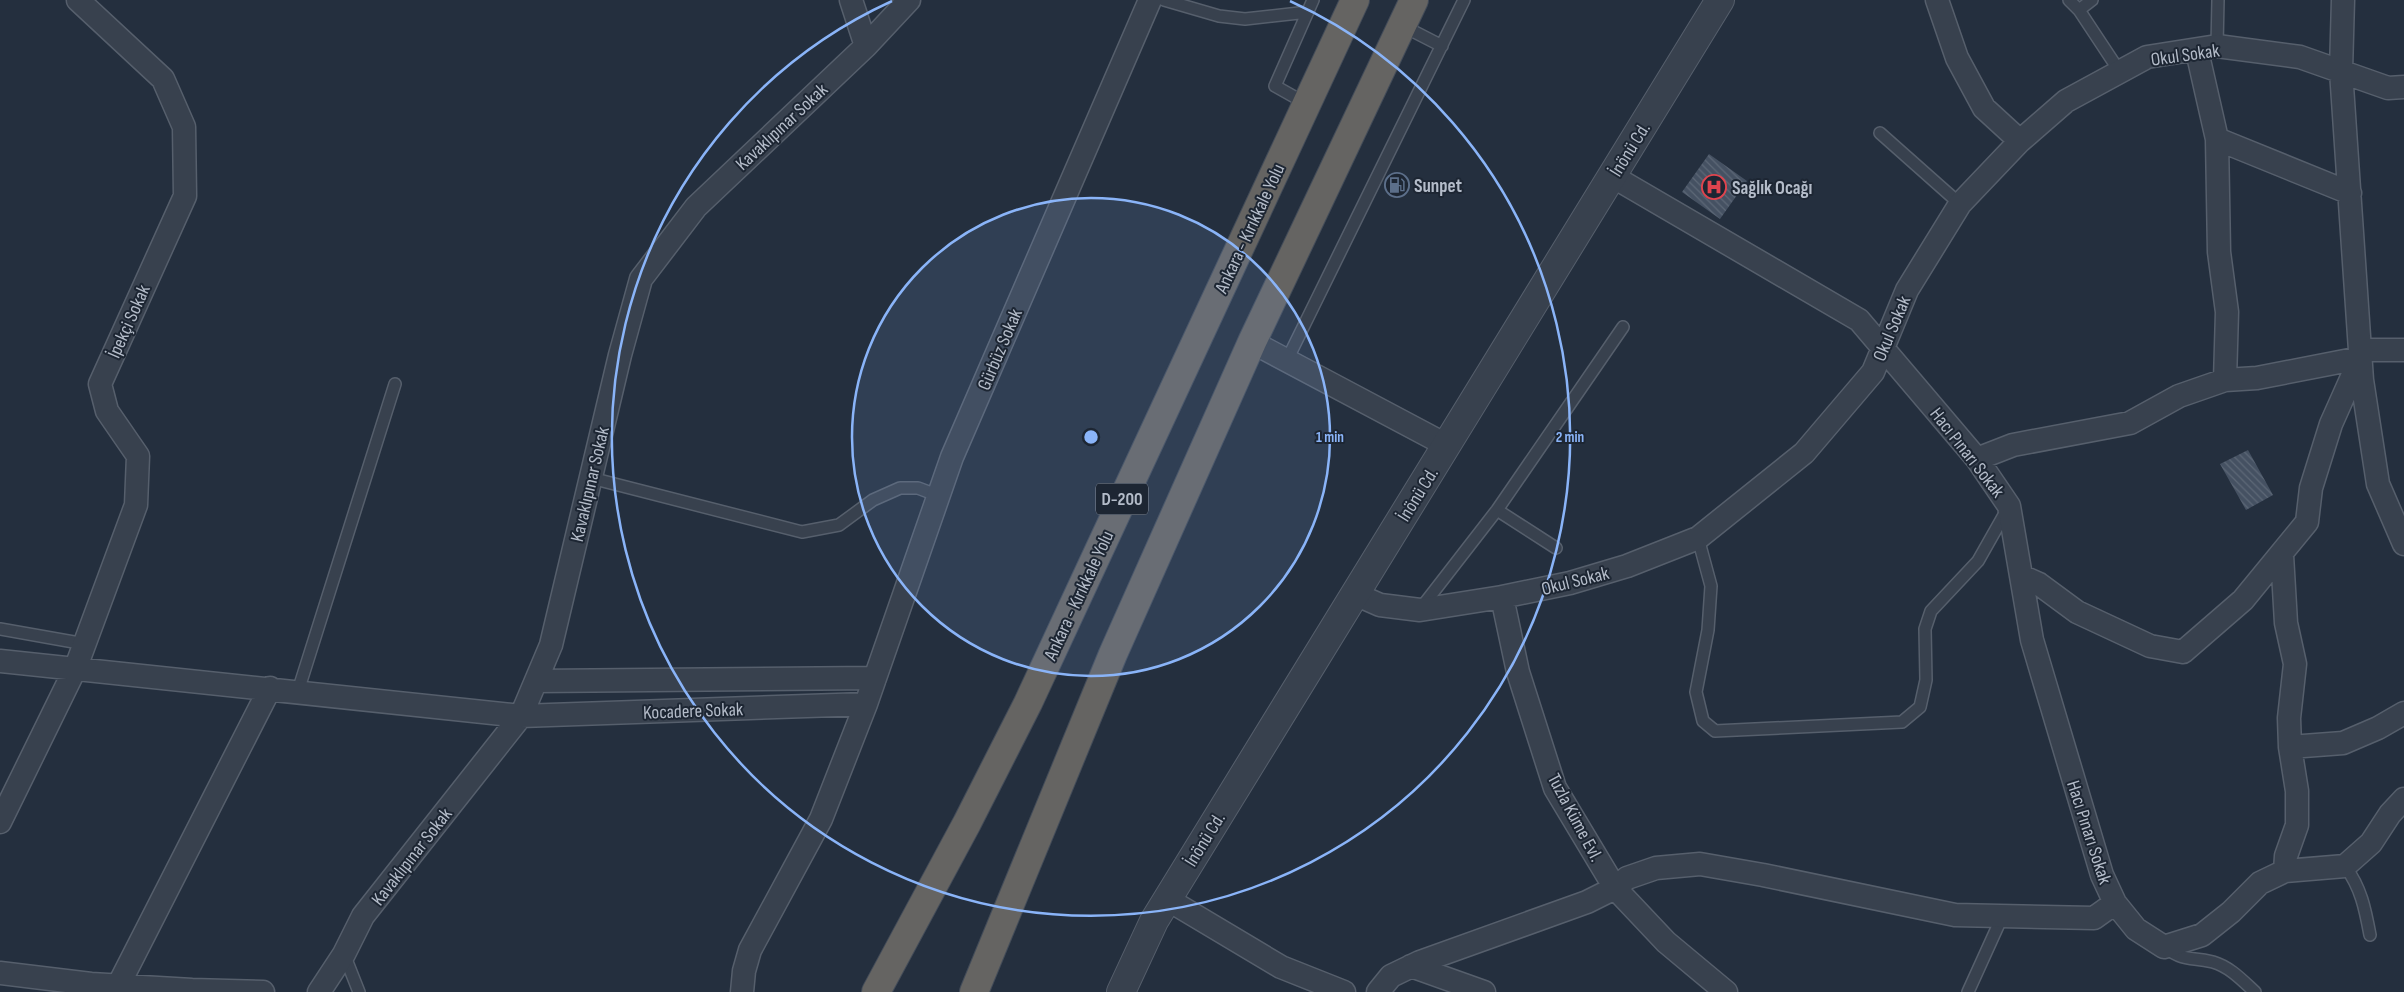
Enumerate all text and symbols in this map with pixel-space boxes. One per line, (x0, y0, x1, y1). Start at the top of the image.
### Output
street label: Okul Sokak (2149, 39, 2222, 72)
street label: Kavaklıpınar Sokak (731, 78, 833, 176)
street label: İnönü Cd. (1605, 118, 1656, 181)
street label: Ankara - Kırıkkale Yolu (1210, 160, 1290, 298)
fuel station icon: Sunpet (1384, 172, 1410, 198)
hospital icon: Sağlık Ocağı (1701, 174, 1727, 200)
place label: Sunpet (1414, 175, 1462, 198)
place label: Sağlık Ocağı (1732, 177, 1812, 200)
street label: İpekçi Sokak (103, 280, 156, 362)
street label: Okul Sokak (1868, 292, 1917, 365)
street label: Gürbüz Sokak (973, 305, 1028, 394)
street label: Hacı Pınarı Sokak (1925, 403, 2010, 503)
street label: Kavaklıpınar Sokak (566, 424, 615, 544)
centre of rings (1082, 428, 1100, 446)
text: 1 min (1316, 428, 1344, 447)
text: 2 min (1556, 428, 1584, 447)
street label: İnönü Cd. (1393, 463, 1444, 526)
road number: D-200 (1096, 484, 1148, 514)
street label: Ankara - Kırıkkale Yolu (1039, 527, 1119, 665)
street label: Okul Sokak (1539, 562, 1612, 601)
street label: Kocadere Sokak (643, 698, 744, 725)
street label: Tuzla Küme Evl. (1542, 770, 1607, 866)
street label: Hacı Pınarı Sokak (2061, 778, 2116, 888)
street label: Kavaklıpınar Sokak (367, 803, 458, 910)
street label: İnönü Cd. (1180, 808, 1231, 871)

